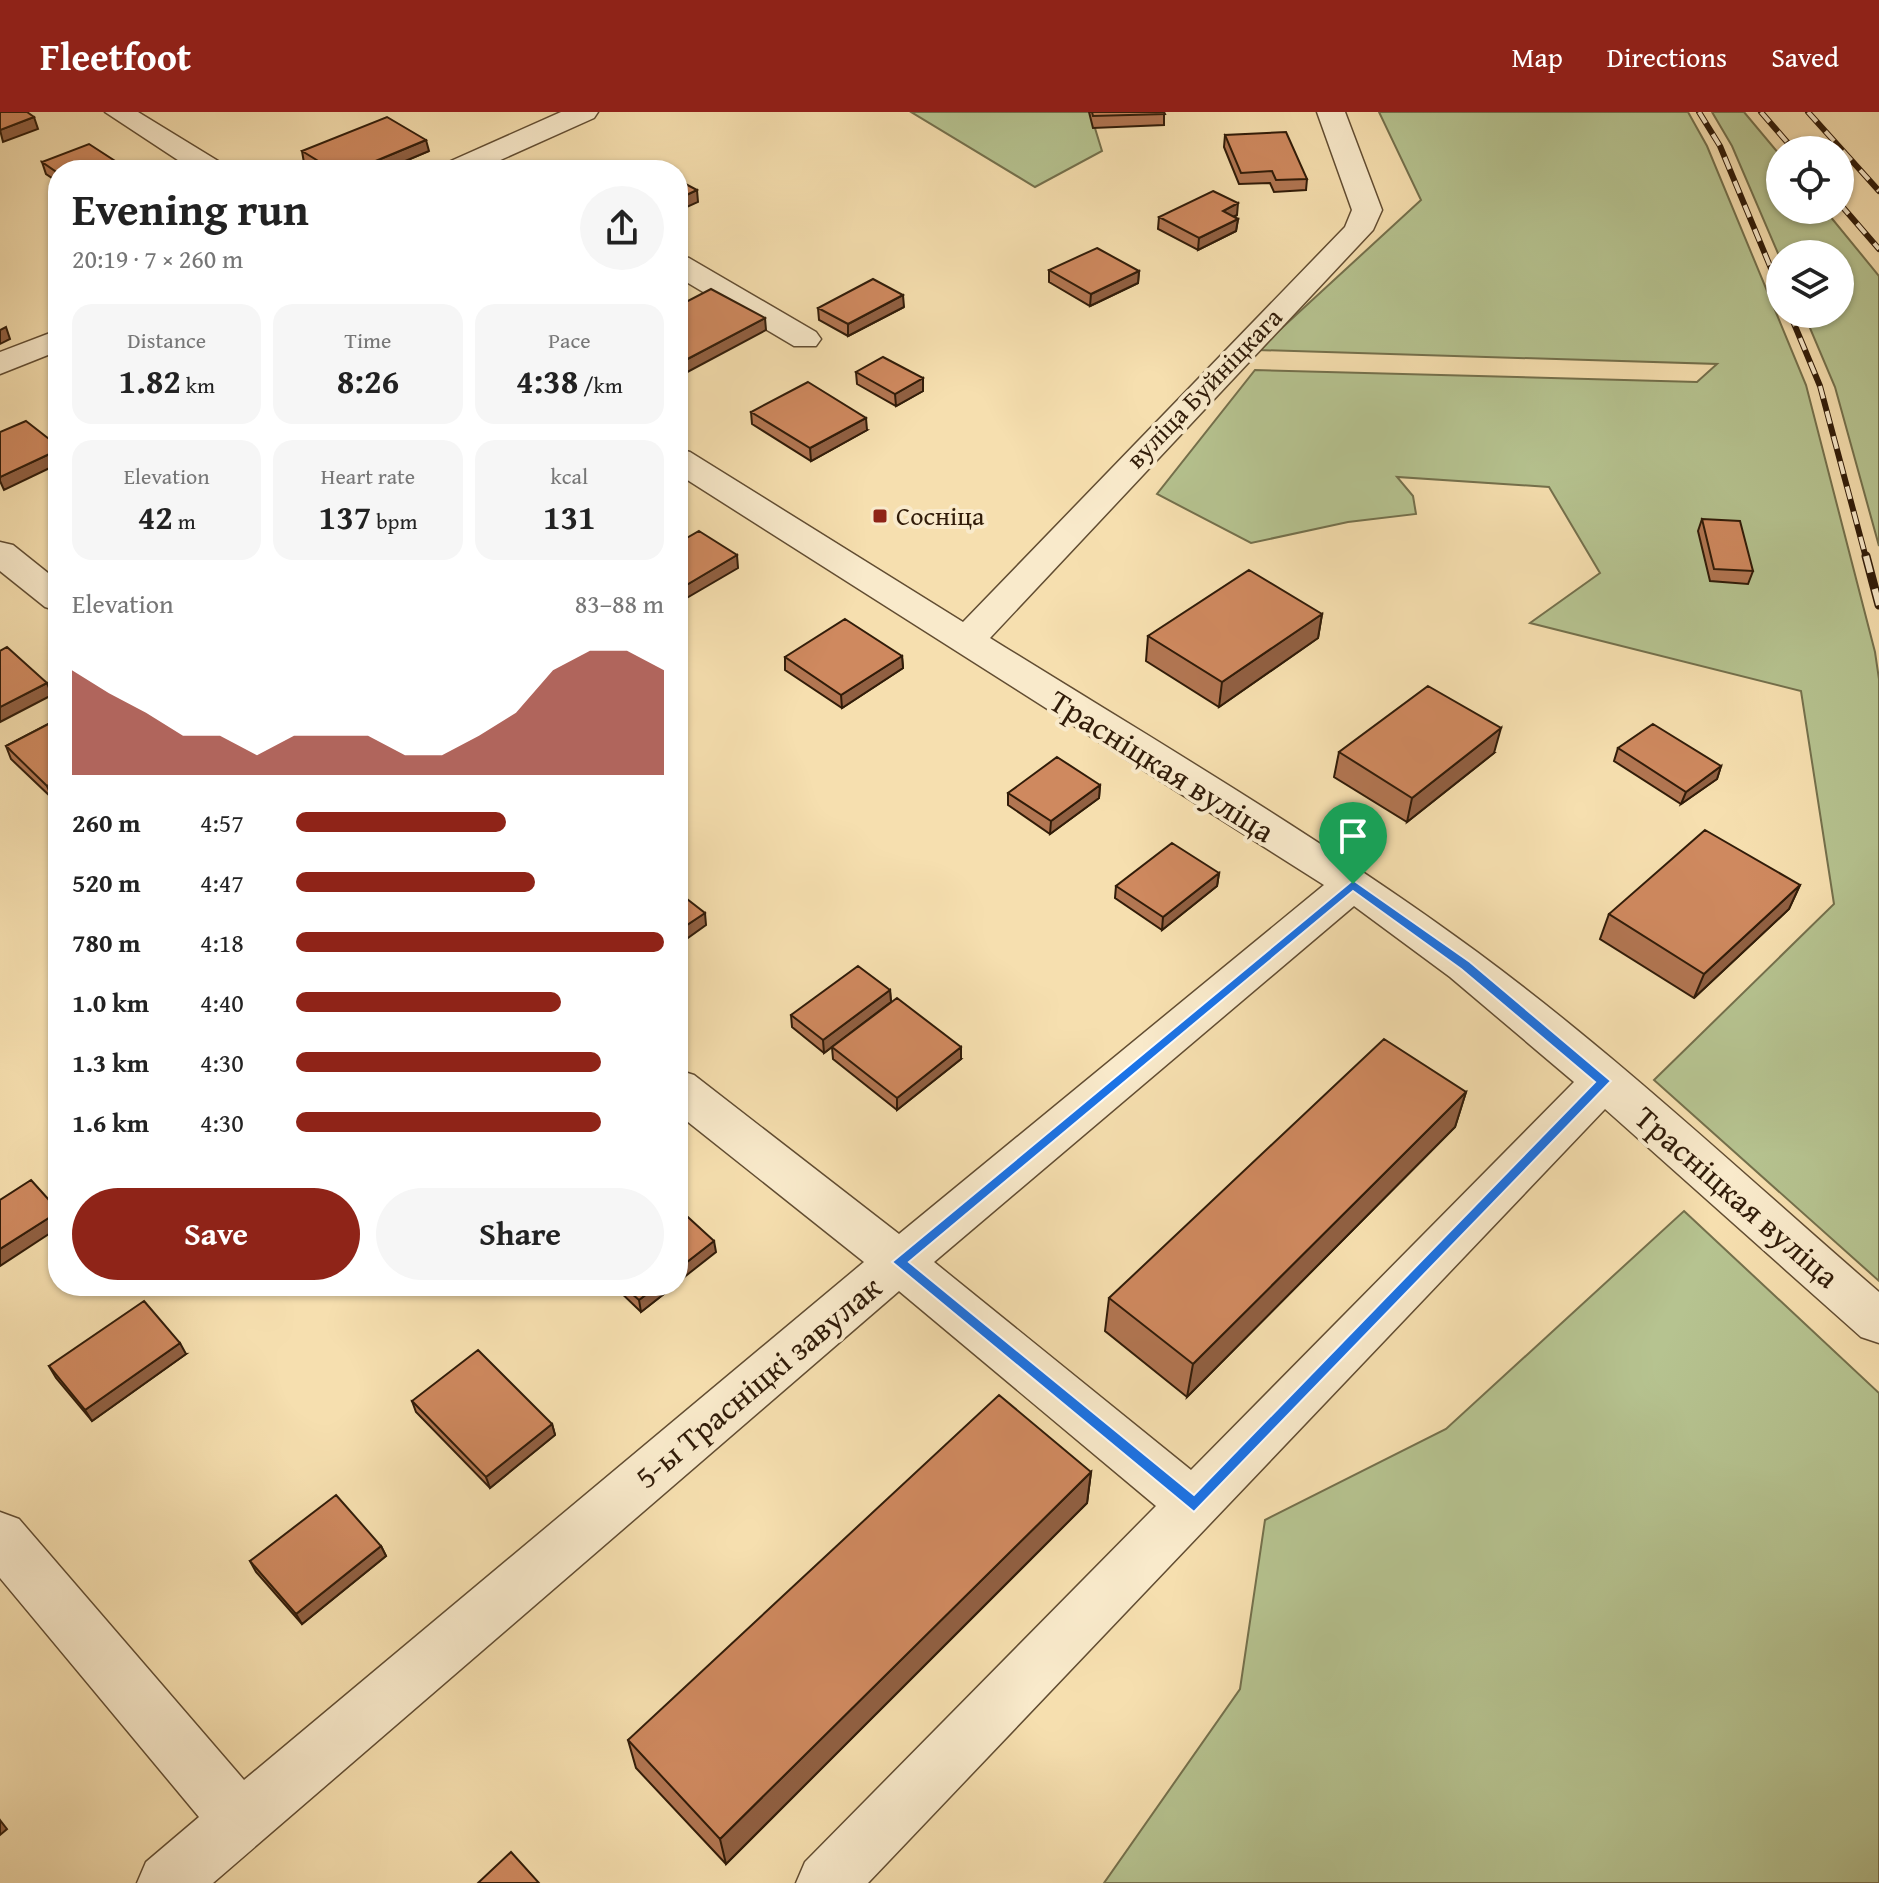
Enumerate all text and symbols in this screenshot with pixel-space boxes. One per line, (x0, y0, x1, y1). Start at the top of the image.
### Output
text: Fleetfoot (40, 28, 191, 84)
text: Map (1511, 36, 1563, 77)
text: Directions (1607, 36, 1727, 77)
text: Saved (1771, 36, 1839, 77)
map controls (1766, 136, 1854, 328)
button: locate (1766, 136, 1854, 224)
text: Evening run (72, 177, 309, 241)
button: share (580, 186, 664, 270)
text: 20:19 · 7 × 260 m (72, 239, 243, 278)
button: layers (1766, 240, 1854, 328)
street label: вуліца Буйніцкага (1117, 298, 1291, 477)
text: Distance (127, 324, 206, 356)
text: Time (345, 324, 391, 356)
text: Pace (548, 324, 590, 356)
text: 1.82 (118, 356, 181, 405)
text: 8:26 (337, 356, 399, 405)
text: 4:38 (516, 356, 578, 405)
text: km (181, 369, 215, 401)
text: /km (578, 369, 623, 401)
text: Elevation (124, 460, 210, 492)
text: Heart rate (321, 460, 415, 492)
text: kcal (551, 460, 588, 492)
text: 42 (138, 492, 173, 541)
text: 137 (319, 492, 371, 541)
text: 131 (543, 492, 596, 541)
place label: Сосніца (896, 496, 985, 535)
text: m (173, 505, 196, 537)
text: bpm (371, 505, 417, 537)
marker: Сосніца (871, 507, 889, 525)
text: Elevation (72, 584, 174, 623)
text: 83–88 m (575, 584, 664, 623)
street label: Трасніцкая вуліца (1041, 677, 1285, 854)
pin (1319, 802, 1387, 884)
text: 260 m (72, 803, 140, 842)
text: 4:57 (200, 803, 244, 842)
icon: arrive (1331, 814, 1375, 858)
text: 520 m (72, 863, 140, 902)
text: 4:47 (200, 863, 244, 902)
text: 780 m (72, 923, 140, 962)
text: 4:18 (200, 923, 244, 962)
text: 1.0 km (72, 983, 149, 1022)
text: 4:40 (200, 983, 244, 1022)
text: 1.3 km (72, 1043, 149, 1082)
text: 4:30 (200, 1043, 244, 1082)
street label: Трасніцкая вуліца (1625, 1094, 1851, 1299)
text: 1.6 km (72, 1103, 149, 1142)
text: 4:30 (200, 1103, 244, 1142)
button: Save (72, 1188, 360, 1280)
button: Share (376, 1188, 664, 1280)
street label: 5-ы Трасніцкі завулак (624, 1264, 892, 1499)

